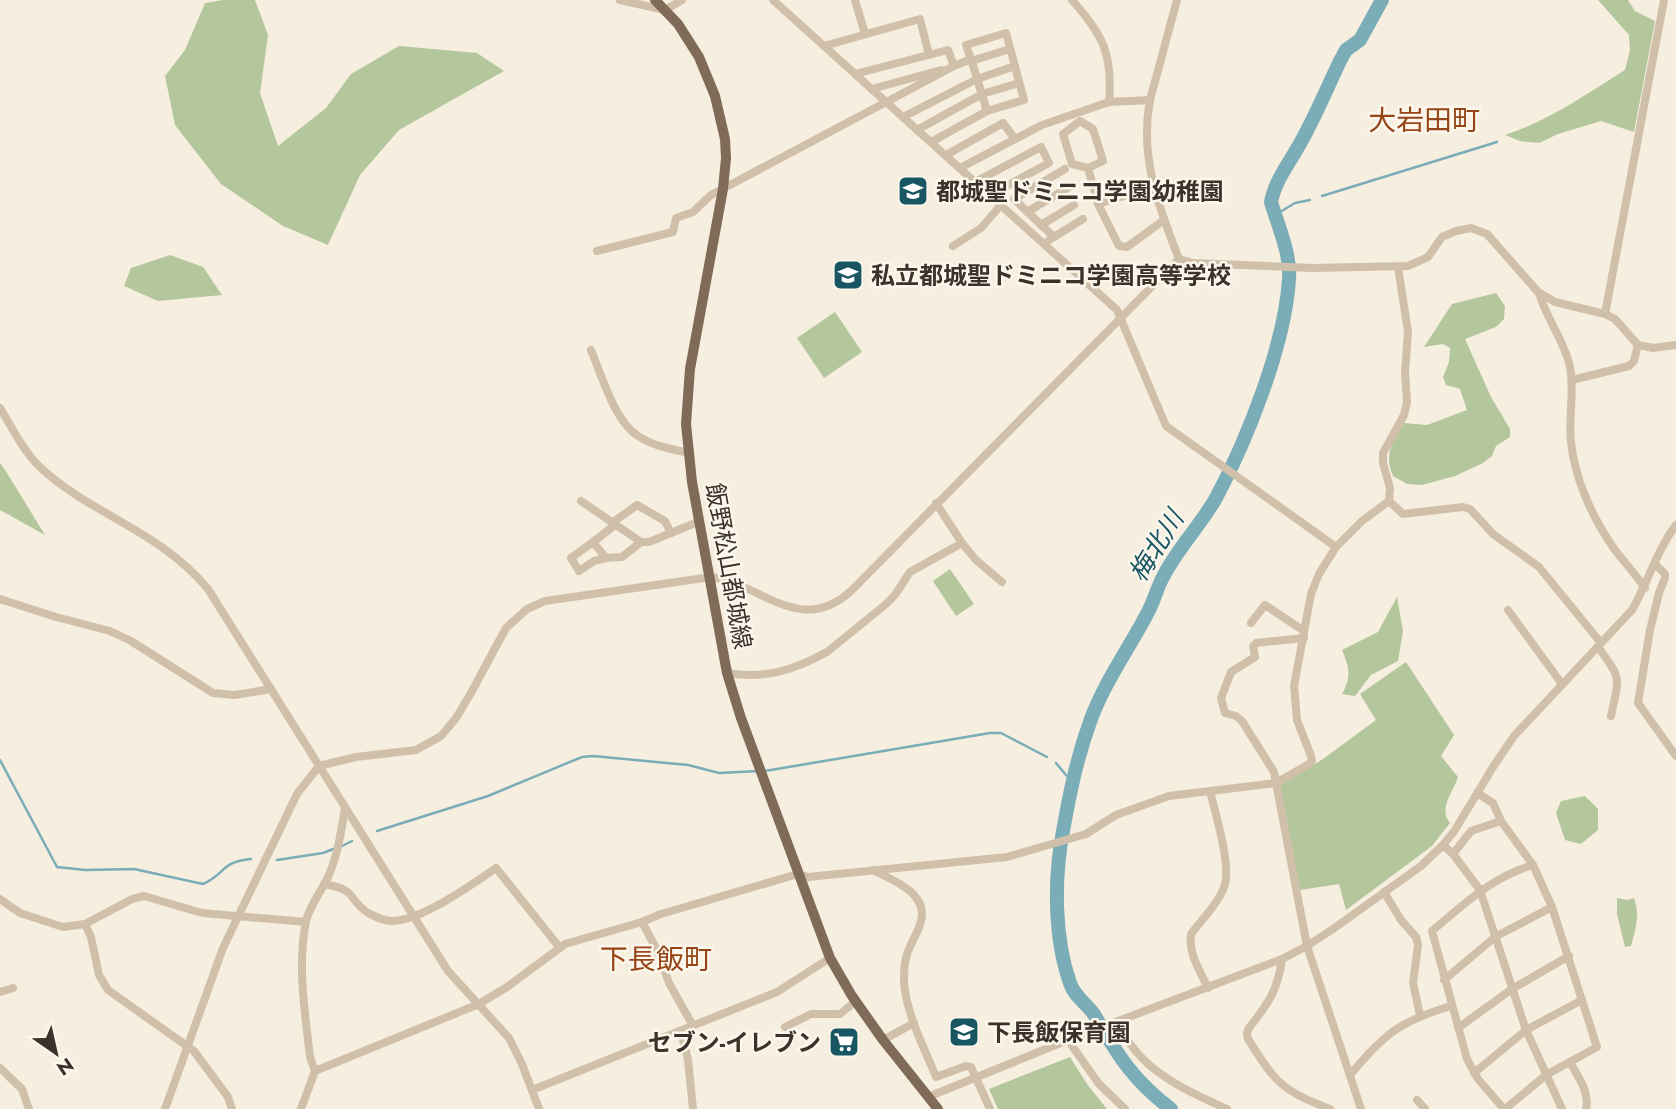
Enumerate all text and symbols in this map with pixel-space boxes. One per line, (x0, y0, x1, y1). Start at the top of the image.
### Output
district label: 大岩田町 (1368, 100, 1480, 141)
school or university icon: 都城聖ドミニコ学園幼稚園 (896, 174, 930, 208)
place label: 都城聖ドミニコ学園幼稚園 (936, 174, 1224, 209)
school or university icon: 私立都城聖ドミニコ学園高等学校 (831, 258, 865, 292)
place label: 私立都城聖ドミニコ学園高等学校 (871, 258, 1231, 293)
street label: 飯野松山都城線 (697, 480, 761, 652)
water label: 梅北川 (1119, 500, 1194, 589)
district label: 下長飯町 (600, 939, 712, 980)
school or university icon: 下長飯保育園 (947, 1015, 981, 1049)
place label: 下長飯保育園 (987, 1015, 1131, 1050)
north arrow (21, 1018, 91, 1088)
place label: セブン-イレブン (648, 1025, 821, 1060)
supermarket icon: セブン-イレブン (827, 1025, 861, 1059)
text: N (51, 1051, 79, 1082)

